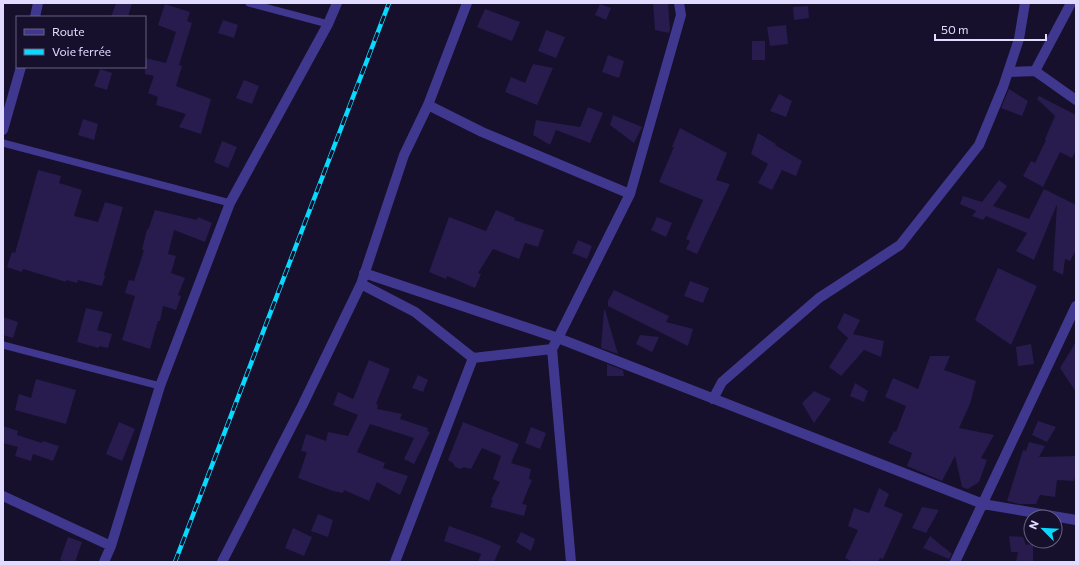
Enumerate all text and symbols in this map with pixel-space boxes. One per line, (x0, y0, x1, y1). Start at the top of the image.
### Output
legend (16, 16, 146, 68)
scale bar (935, 16, 1046, 42)
text: 50 m (941, 22, 969, 36)
text: Route (52, 24, 85, 38)
text: Voie ferrée (52, 44, 111, 58)
north arrow (1023, 509, 1063, 549)
text: N (1026, 518, 1041, 531)

